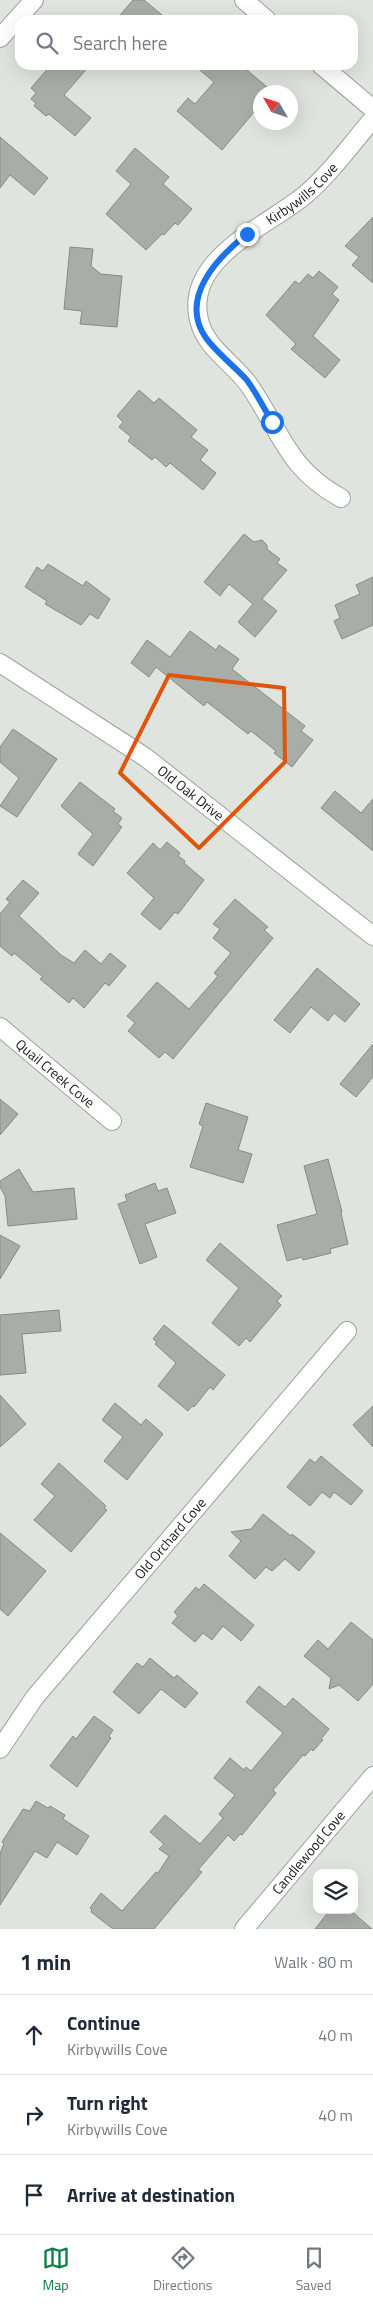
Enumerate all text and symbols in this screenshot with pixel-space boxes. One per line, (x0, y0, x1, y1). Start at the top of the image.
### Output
search box (15, 15, 358, 70)
text: Search here (73, 28, 167, 57)
icon: search (33, 29, 61, 57)
north arrow (253, 85, 298, 130)
street label: Kirbywills Cove (261, 158, 342, 230)
route end (236, 223, 259, 246)
route start (261, 411, 284, 434)
street label: Old Oak Drive (153, 760, 229, 825)
street label: Quail Creek Cove (11, 1033, 100, 1112)
street label: Old Orchard Cove (129, 1493, 211, 1583)
street label: Candlewood Cove (266, 1806, 350, 1899)
map controls (313, 1869, 358, 1914)
button: layers (313, 1869, 358, 1914)
text: 1 min (20, 1946, 71, 1978)
text: Walk · 80 m (274, 1950, 353, 1974)
text: Continue (67, 2008, 140, 2037)
icon: ahead (20, 2021, 48, 2049)
text: 40 m (318, 2023, 353, 2047)
text: Kirbywills Cove (67, 2037, 168, 2061)
text: Turn right (67, 2088, 148, 2117)
icon: right (20, 2101, 48, 2129)
text: 40 m (318, 2103, 353, 2127)
text: Kirbywills Cove (67, 2117, 168, 2141)
text: Arrive at destination (67, 2180, 235, 2209)
icon: arrive (20, 2181, 48, 2209)
tab: Map (42, 2244, 70, 2295)
tab: Directions (153, 2244, 212, 2295)
tab: Saved (296, 2244, 331, 2295)

